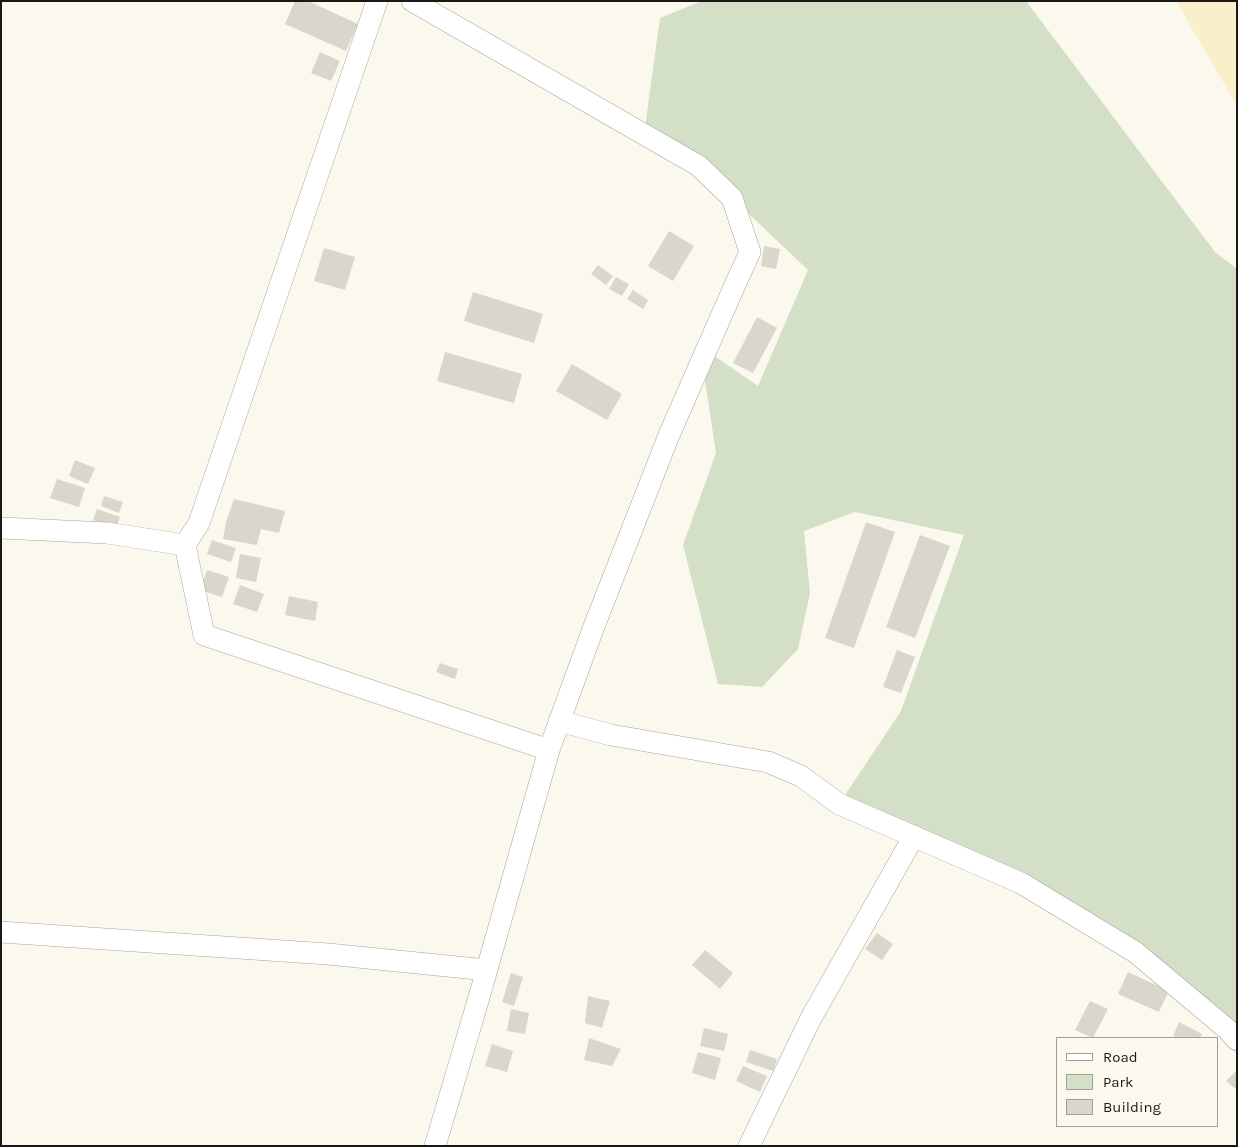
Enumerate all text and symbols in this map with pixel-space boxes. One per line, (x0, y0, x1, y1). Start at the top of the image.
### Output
legend (1056, 1037, 1218, 1127)
text: Road (1103, 1048, 1138, 1066)
text: Park (1103, 1073, 1133, 1091)
text: Building (1103, 1098, 1161, 1116)

